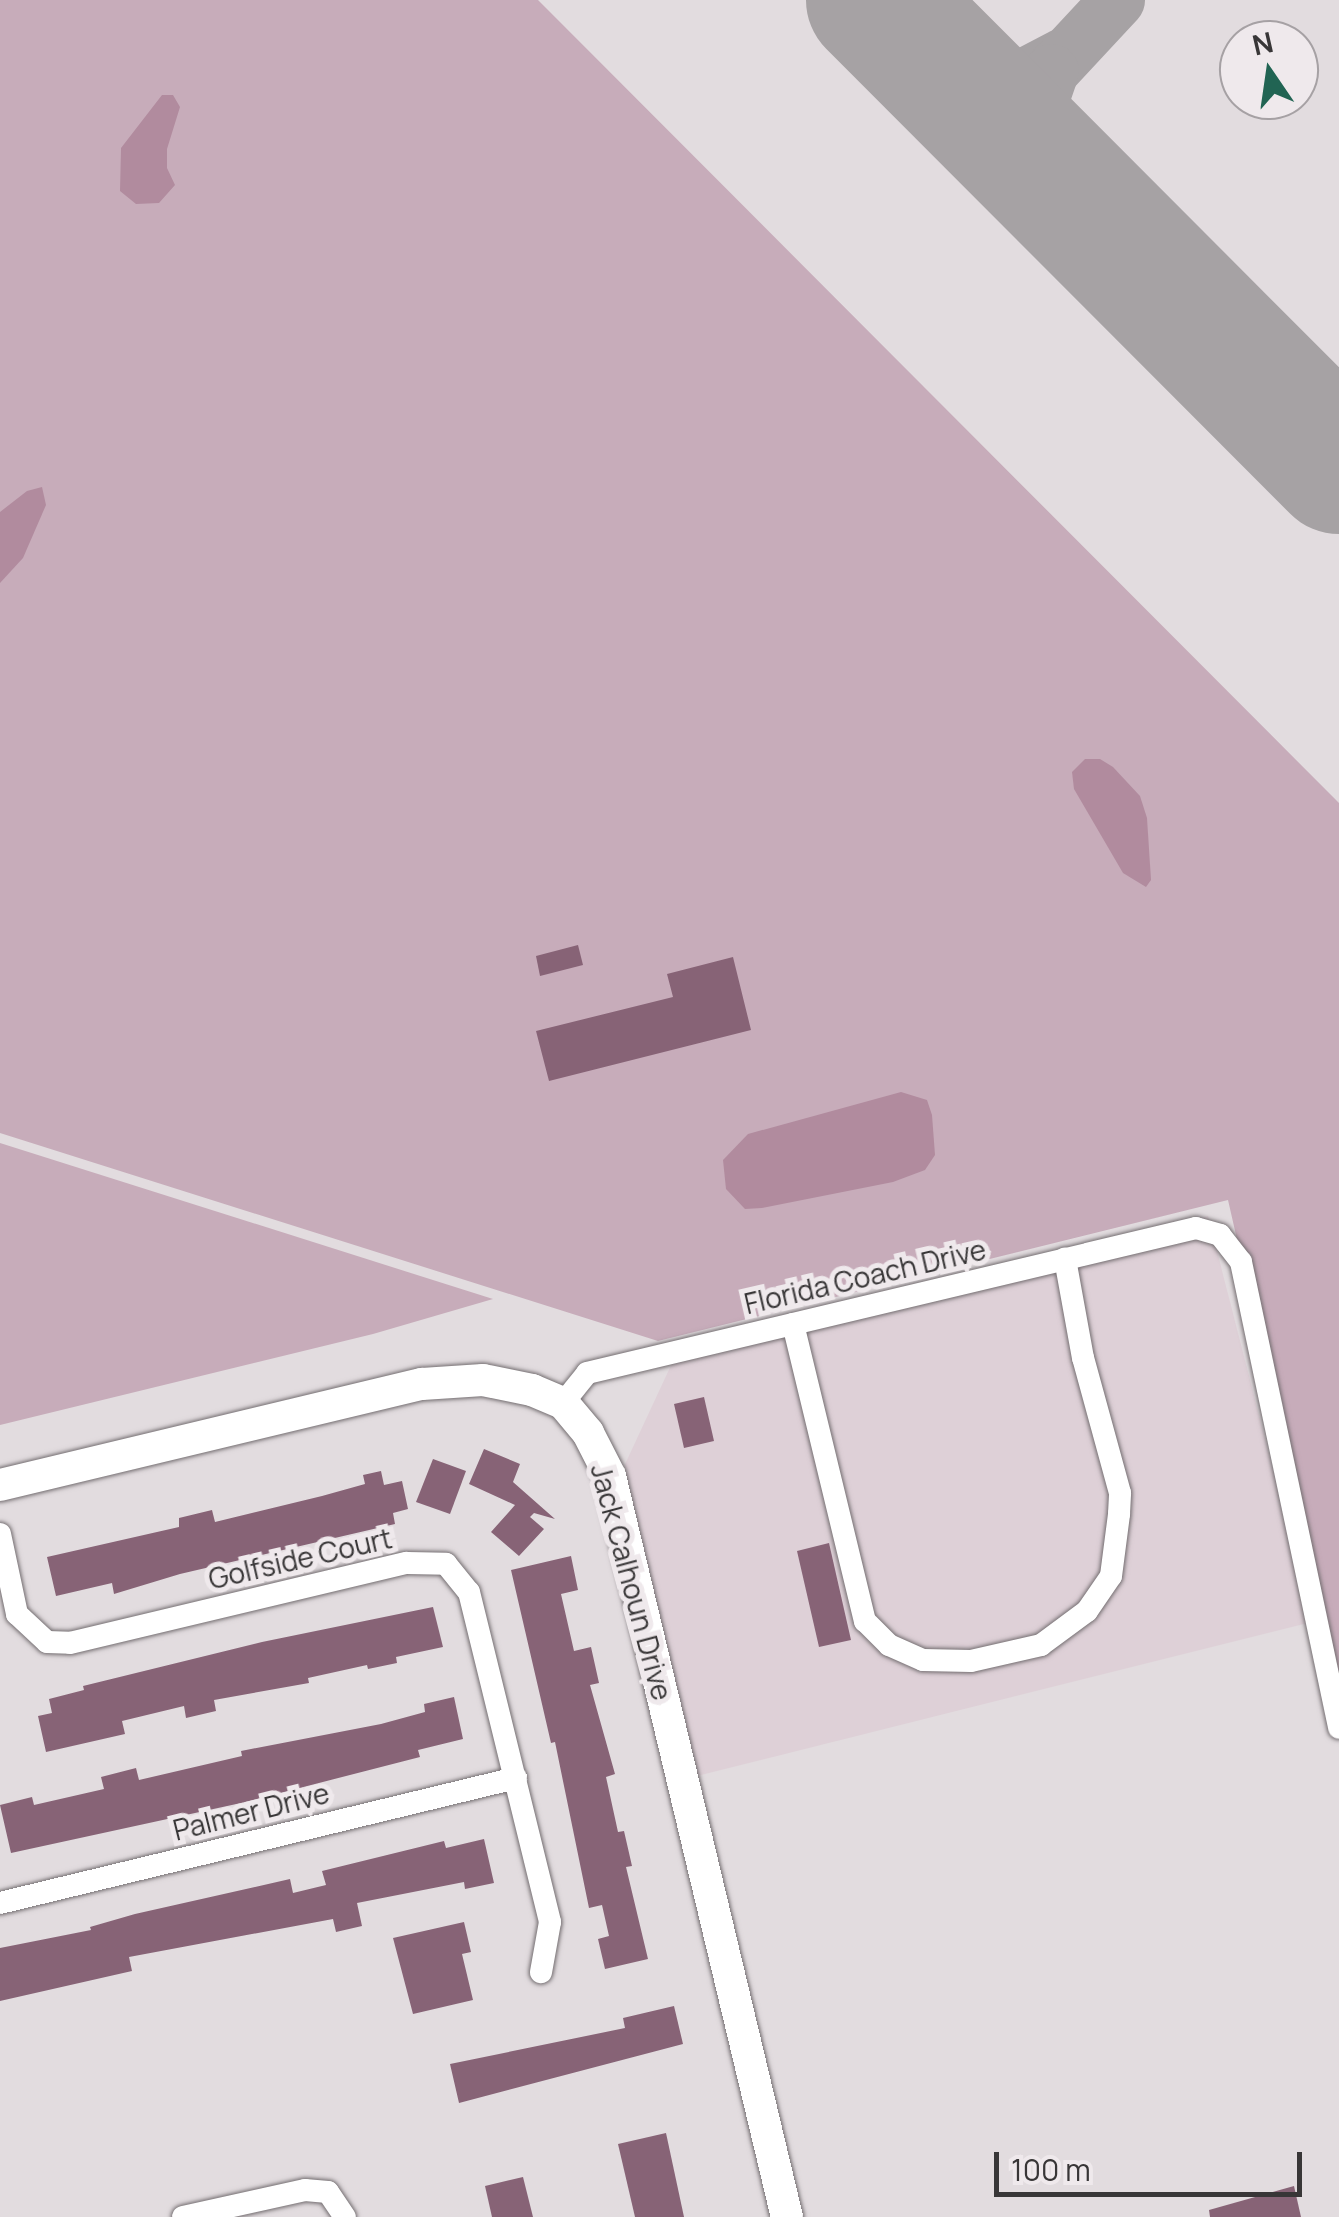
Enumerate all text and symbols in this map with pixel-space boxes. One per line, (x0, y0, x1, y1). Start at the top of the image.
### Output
north arrow (1219, 20, 1319, 120)
text: N (1249, 22, 1277, 63)
street label: Florida Coach Drive (741, 1232, 989, 1320)
street label: Jack Calhoun Drive (584, 1460, 680, 1704)
street label: Golfside Court (205, 1521, 395, 1595)
street label: Palmer Drive (170, 1775, 332, 1847)
scale bar (999, 2132, 1306, 2194)
text: 100 m (1011, 2149, 1091, 2190)

